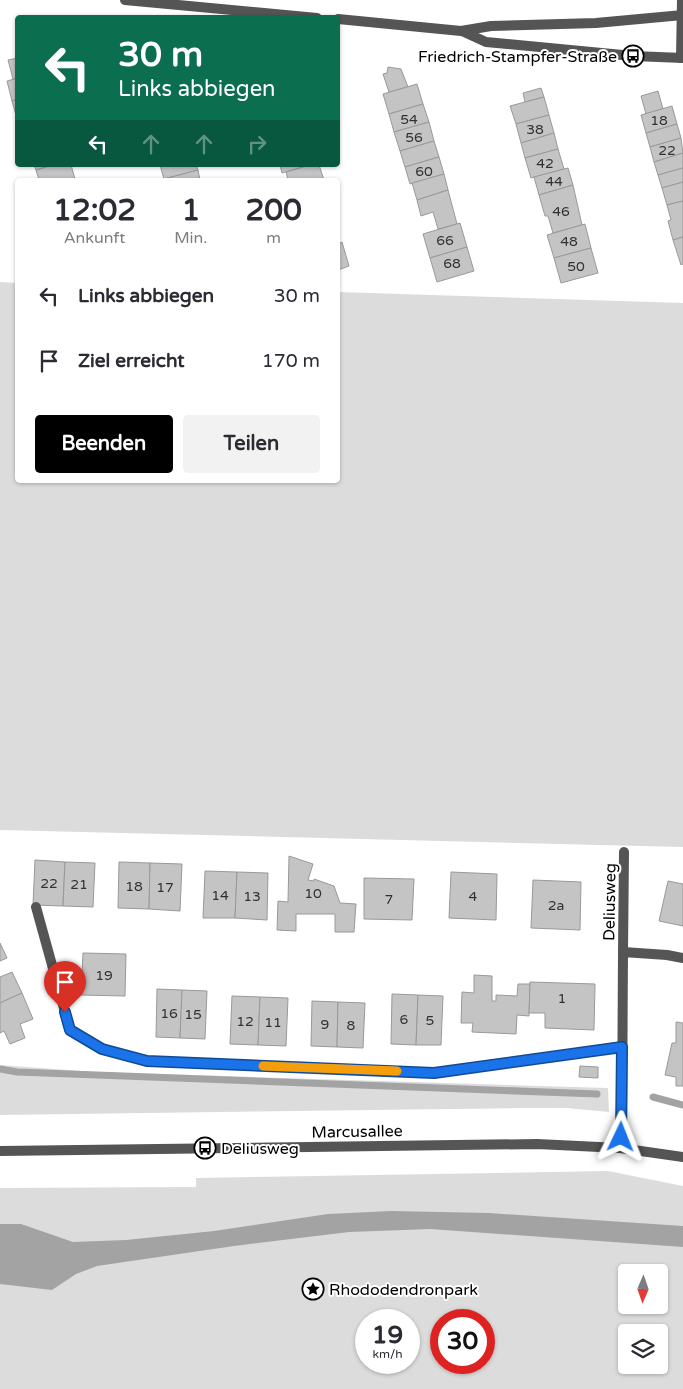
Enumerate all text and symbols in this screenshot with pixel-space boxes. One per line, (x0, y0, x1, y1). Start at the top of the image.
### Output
text: 30 m (118, 34, 203, 76)
icon: left (35, 35, 100, 100)
bus stop icon: Friedrich-Stampfer-Straße (621, 44, 645, 68)
place label: Friedrich-Stampfer-Straße (418, 47, 617, 67)
text: Links abbiegen (118, 76, 276, 102)
house number: 54 (400, 111, 418, 128)
house number: 18 (650, 112, 668, 129)
house number: 38 (526, 121, 544, 138)
house number: 56 (405, 129, 423, 146)
icon: left (84, 130, 112, 158)
icon: ahead (137, 130, 165, 158)
icon: ahead (190, 130, 218, 158)
icon: right (243, 130, 271, 158)
house number: 22 (658, 142, 676, 159)
house number: 42 (536, 155, 554, 172)
house number: 60 (415, 163, 433, 180)
house number: 44 (545, 173, 563, 190)
text: 12:02 (53, 192, 136, 229)
text: 1 (181, 192, 200, 229)
text: 200 (245, 192, 302, 229)
house number: 46 (552, 203, 570, 220)
text: Ankunft (64, 228, 125, 248)
text: Min. (174, 228, 207, 248)
text: m (266, 228, 281, 248)
house number: 66 (436, 232, 454, 249)
house number: 48 (560, 233, 578, 250)
house number: 68 (443, 255, 461, 272)
house number: 50 (567, 258, 585, 275)
icon: left (35, 282, 63, 310)
text: Links abbiegen (78, 285, 214, 307)
text: 30 m (274, 285, 320, 307)
icon: arrive (35, 347, 63, 375)
text: Ziel erreicht (78, 350, 185, 372)
text: 170 m (262, 350, 320, 372)
button: Beenden (35, 415, 173, 473)
button: Teilen (183, 415, 320, 473)
street label: Deliusweg (599, 863, 621, 941)
house number: 22 (40, 875, 58, 892)
house number: 21 (70, 876, 88, 893)
house number: 18 (125, 878, 143, 895)
house number: 17 (156, 879, 174, 896)
house number: 10 (304, 885, 322, 902)
house number: 14 (211, 887, 229, 904)
house number: 13 (243, 888, 261, 905)
house number: 4 (469, 888, 478, 905)
house number: 7 (385, 891, 393, 908)
house number: 2a (548, 897, 564, 914)
pin (44, 961, 86, 1012)
house number: 19 (95, 967, 113, 984)
icon: arrive (51, 968, 79, 996)
house number: 1 (558, 990, 566, 1007)
house number: 16 (160, 1005, 178, 1022)
house number: 15 (184, 1006, 202, 1023)
house number: 6 (400, 1011, 409, 1028)
house number: 5 (426, 1012, 434, 1029)
house number: 12 (236, 1013, 254, 1030)
house number: 11 (264, 1014, 282, 1031)
house number: 9 (321, 1016, 329, 1033)
house number: 8 (347, 1017, 356, 1034)
position arrow (594, 1110, 646, 1162)
street label: Marcusallee (311, 1121, 403, 1143)
bus stop icon: Deliusweg (193, 1136, 217, 1160)
place label: Deliusweg (221, 1139, 299, 1159)
north arrow (618, 1264, 668, 1314)
map controls (618, 1264, 668, 1374)
place icon: Rhododendronpark (301, 1277, 325, 1301)
place label: Rhododendronpark (329, 1280, 478, 1300)
speed limit sign: 30 (430, 1309, 495, 1374)
text: 19 (372, 1320, 403, 1350)
button: layers (618, 1324, 668, 1374)
text: km/h (372, 1347, 403, 1361)

